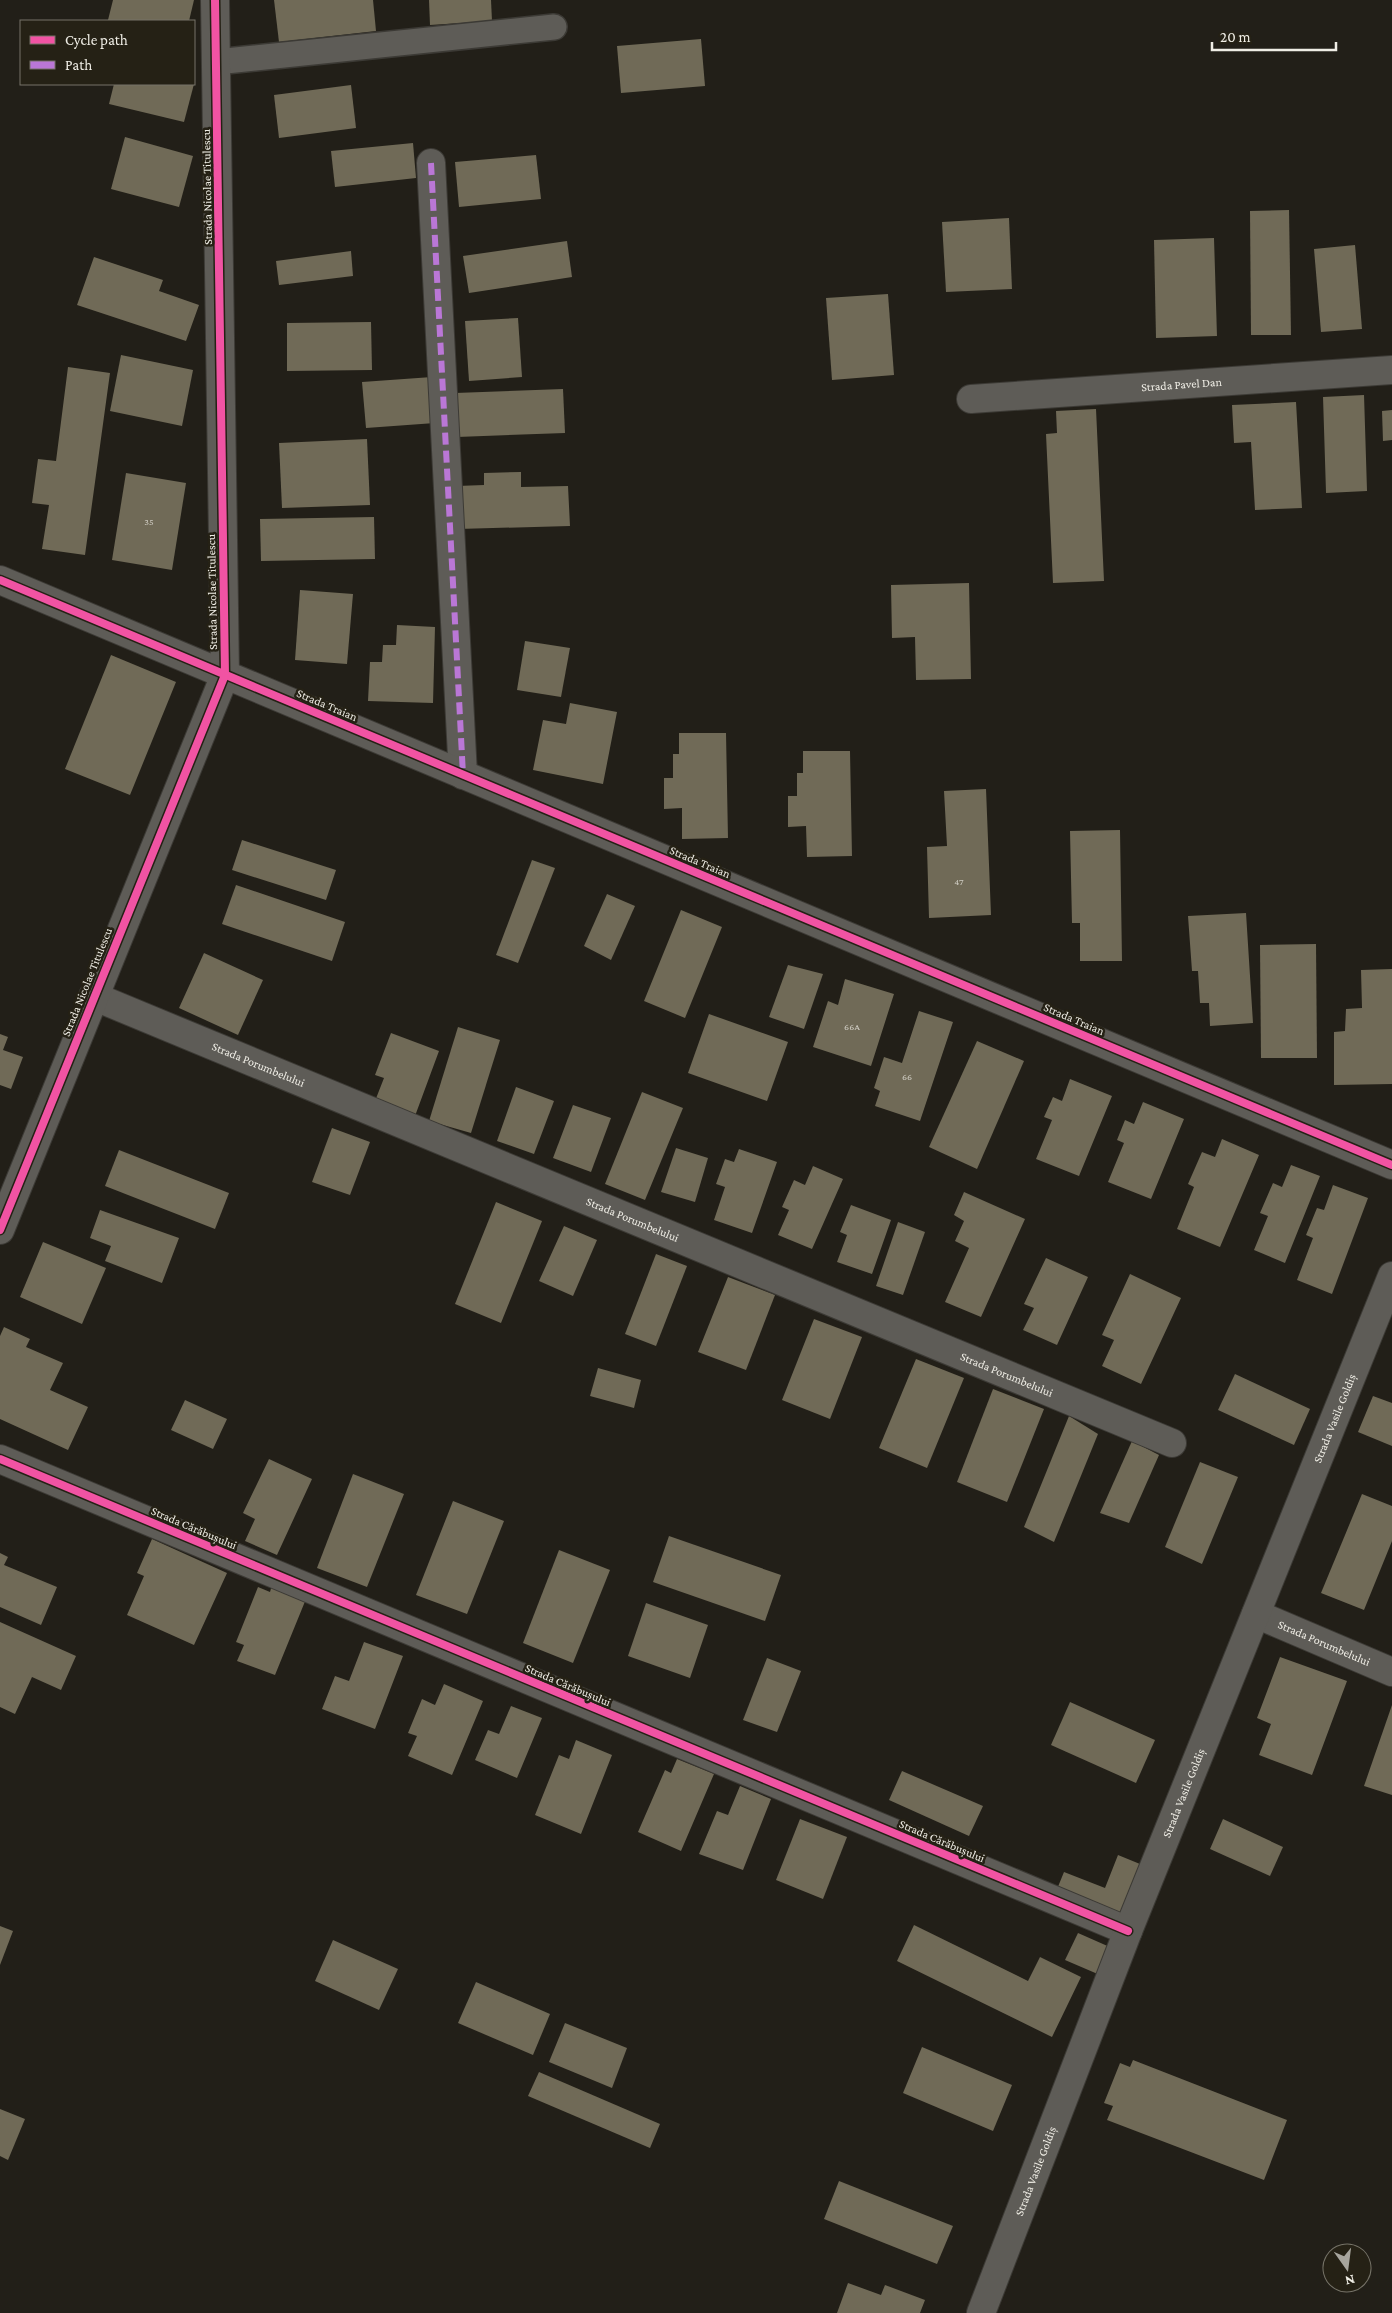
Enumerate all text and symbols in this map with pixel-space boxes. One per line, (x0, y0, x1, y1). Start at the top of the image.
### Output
legend (20, 20, 195, 85)
scale bar (1212, 20, 1336, 52)
text: 20 m (1220, 29, 1251, 45)
text: Cycle path (65, 32, 128, 49)
text: Path (65, 57, 92, 73)
street label: Strada Nicolae Titulescu (199, 128, 215, 245)
street label: Strada Pavel Dan (1141, 375, 1223, 394)
house number: 35 (144, 516, 154, 527)
street label: Strada Nicolae Titulescu (204, 533, 220, 650)
street label: Strada Traian (295, 686, 360, 724)
street label: Strada Traian (668, 843, 733, 881)
house number: 47 (954, 876, 964, 887)
street label: Strada Nicolae Titulescu (59, 925, 115, 1038)
street label: Strada Traian (1042, 1000, 1107, 1038)
house number: 66A (844, 1021, 860, 1032)
street label: Strada Porumbelului (210, 1039, 307, 1090)
house number: 66 (902, 1071, 912, 1082)
street label: Strada Porumbelului (584, 1194, 681, 1245)
street label: Strada Porumbelului (958, 1349, 1055, 1400)
street label: Strada Vasile Goldiș (1310, 1372, 1360, 1465)
street label: Strada Cărăbușului (149, 1504, 239, 1553)
street label: Strada Porumbelului (1276, 1617, 1372, 1669)
street label: Strada Cărăbușului (523, 1661, 613, 1710)
street label: Strada Vasile Goldiș (1159, 1746, 1209, 1840)
street label: Strada Cărăbușului (897, 1817, 987, 1866)
street label: Strada Vasile Goldiș (1012, 2124, 1060, 2218)
north arrow (1322, 2243, 1372, 2293)
text: N (1343, 2272, 1357, 2290)

